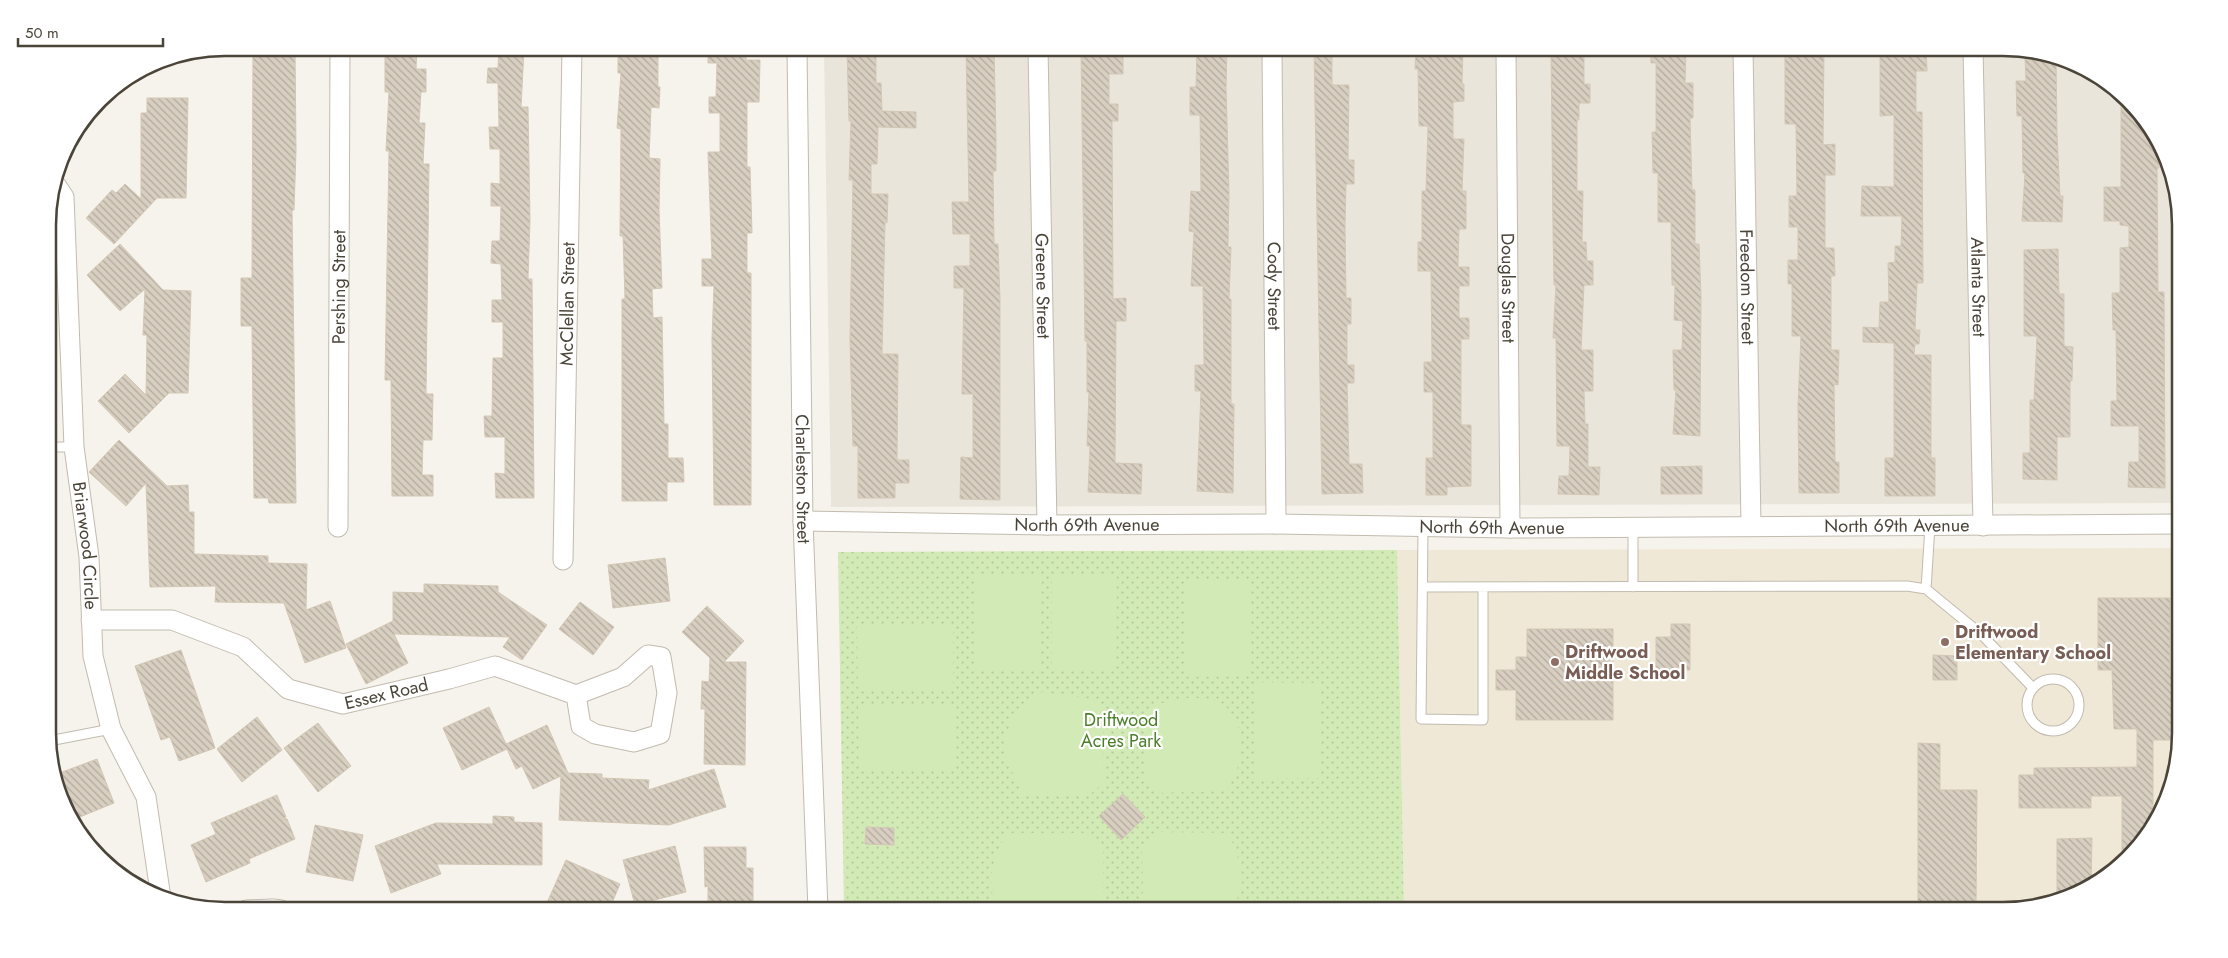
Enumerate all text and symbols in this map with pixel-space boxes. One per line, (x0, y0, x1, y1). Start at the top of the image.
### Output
scale bar (18, 15, 162, 47)
text: 50 m (25, 22, 59, 44)
street label: Pershing Street (326, 229, 352, 344)
street label: Freedom Street (1733, 229, 1761, 346)
street label: Greene Street (1028, 233, 1056, 340)
street label: Douglas Street (1495, 233, 1521, 344)
street label: Atlanta Street (1964, 237, 1992, 338)
street label: McClellan Street (553, 241, 582, 366)
street label: Cody Street (1261, 242, 1287, 331)
street label: Charleston Street (789, 414, 817, 545)
street label: Briarwood Circle (66, 480, 104, 610)
street label: North 69th Avenue (1014, 511, 1160, 538)
street label: North 69th Avenue (1824, 512, 1970, 539)
street label: North 69th Avenue (1419, 513, 1565, 541)
place label: Driftwood Elementary School (1955, 619, 2111, 666)
marker: Driftwood Elementary School (1939, 636, 1951, 648)
place label: Driftwood Middle School (1565, 639, 1685, 686)
marker: Driftwood Middle School (1549, 656, 1561, 668)
street label: Essex Road (342, 671, 431, 716)
park label: Driftwood Acres Park (1081, 707, 1161, 754)

